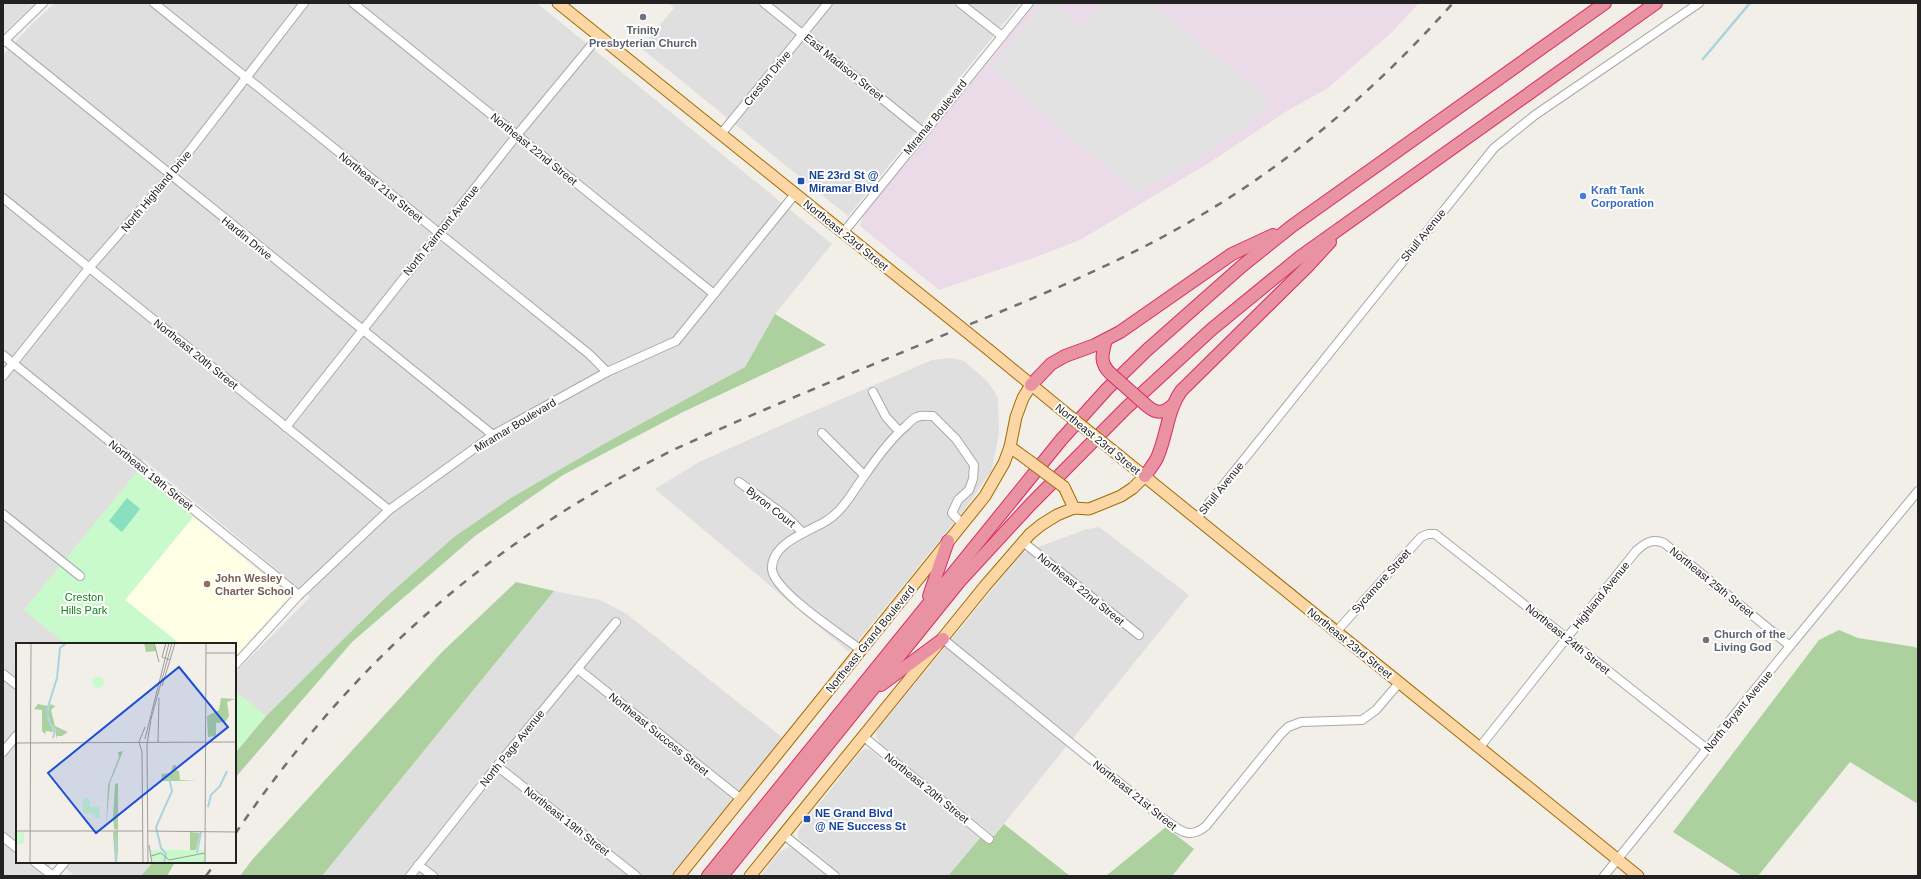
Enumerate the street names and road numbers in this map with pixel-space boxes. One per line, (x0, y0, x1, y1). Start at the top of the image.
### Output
street label: East Madison Street (802, 31, 886, 103)
street label: Creston Drive (741, 48, 793, 108)
street label: Miramar Boulevard (901, 77, 969, 157)
street label: Northeast 22nd Street (488, 110, 580, 188)
street label: North Highland Drive (119, 148, 193, 234)
street label: Northeast 21st Street (337, 150, 425, 224)
street label: North Fairmont Avenue (401, 182, 481, 278)
street label: Northeast 23rd Street (801, 197, 891, 273)
street label: Shull Avenue (1398, 206, 1448, 264)
street label: Hardin Drive (219, 214, 275, 262)
street label: Northeast 20th Street (152, 316, 240, 392)
street label: Miramar Boulevard (472, 396, 558, 454)
street label: Northeast 23rd Street (1053, 401, 1143, 477)
street label: Northeast 19th Street (107, 437, 195, 513)
street label: Shull Avenue (1196, 459, 1246, 517)
street label: Byron Court (744, 484, 798, 530)
street label: Northeast 25th Street (1668, 544, 1756, 620)
street label: Sycamore Street (1349, 547, 1413, 615)
street label: Northeast 22nd Street (1035, 550, 1127, 628)
street label: Highland Avenue (1570, 559, 1632, 631)
street label: Northeast Grand Boulevard (823, 583, 917, 695)
street label: Northeast 24th Street (1524, 601, 1612, 677)
street label: Northeast 23rd Street (1305, 605, 1395, 681)
street label: North Bryant Avenue (1701, 668, 1775, 754)
street label: Northeast Success Street (607, 690, 711, 778)
street label: North Page Avenue (477, 707, 547, 789)
street label: Northeast 20th Street (883, 750, 971, 826)
street label: Northeast 21st Street (1091, 758, 1179, 832)
street label: Northeast 19th Street (522, 784, 612, 858)

